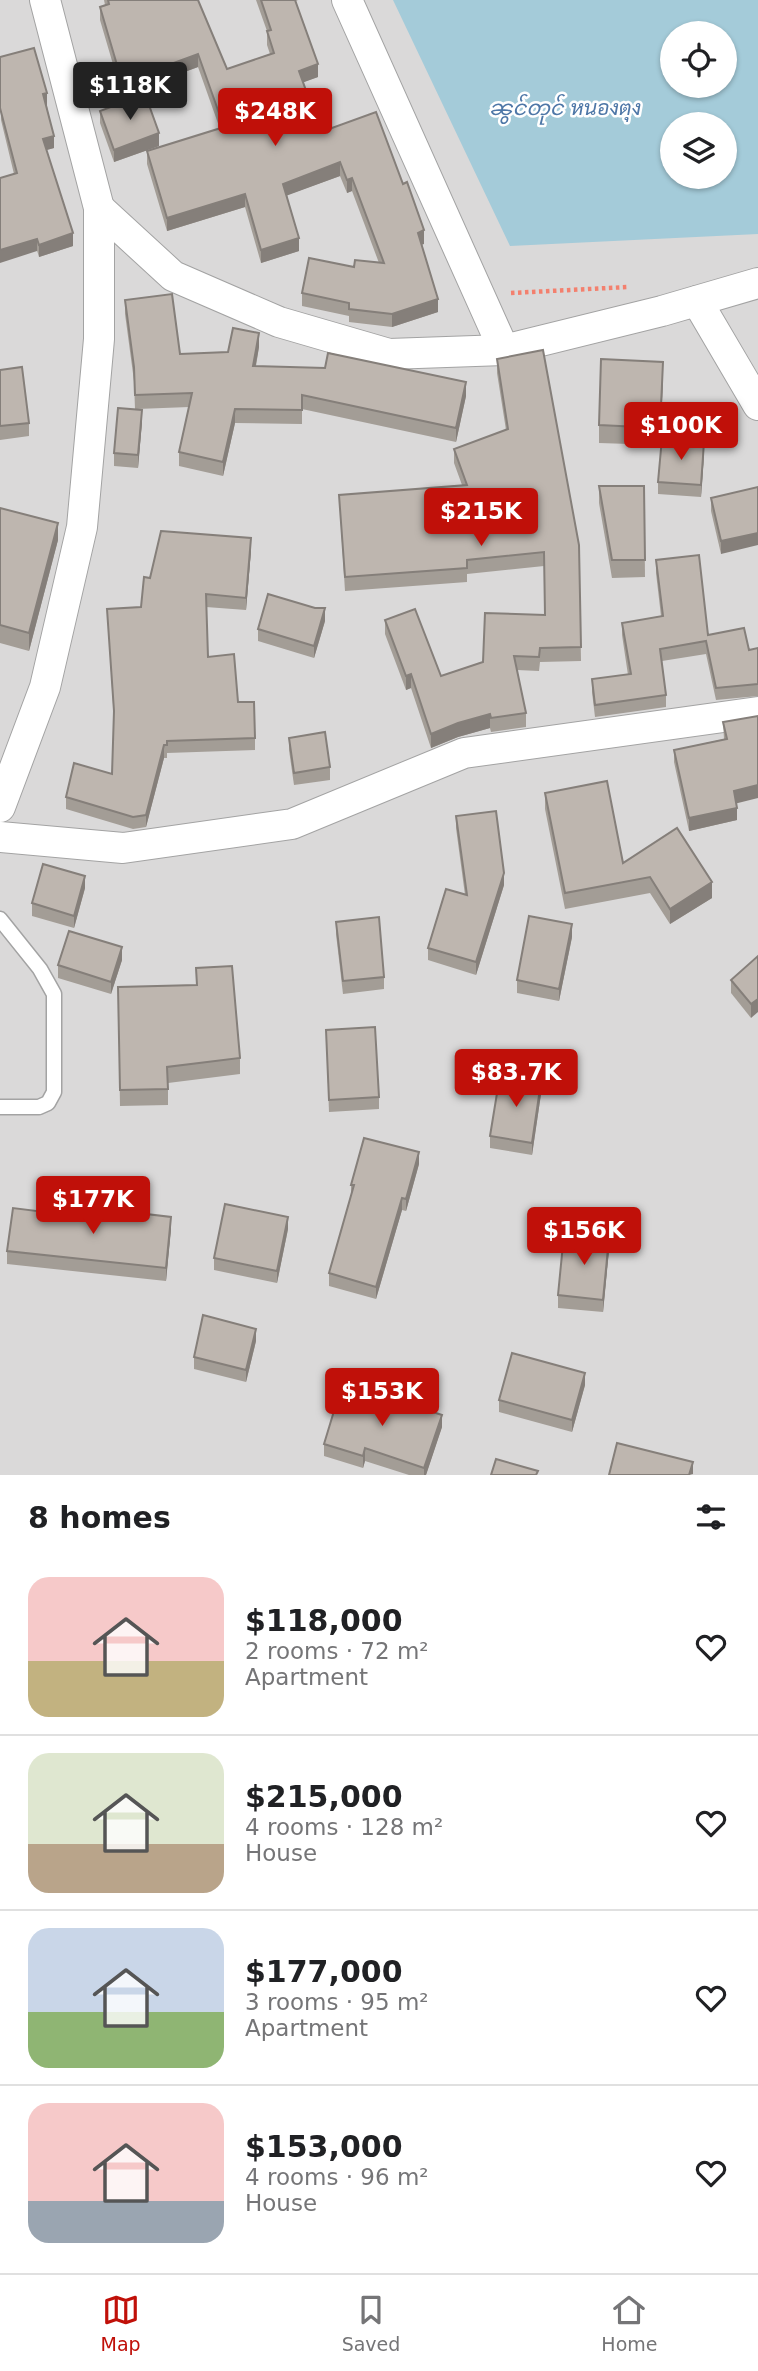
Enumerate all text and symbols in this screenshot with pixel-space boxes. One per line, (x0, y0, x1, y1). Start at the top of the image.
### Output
map controls (660, 21, 737, 189)
button: locate (660, 21, 737, 98)
pin: $118K (81, 62, 179, 122)
text: $118K (89, 72, 171, 98)
pin: $248K (226, 88, 324, 148)
water label: ၼွင်တုင် หนองตุง (489, 93, 641, 125)
text: $248K (234, 98, 316, 124)
button: layers (660, 112, 737, 189)
pin: $100K (632, 402, 730, 462)
text: $100K (640, 412, 722, 438)
pin: $215K (432, 489, 530, 548)
text: $215K (440, 498, 522, 524)
pin: $83.7K (459, 1050, 573, 1109)
text: $83.7K (471, 1059, 561, 1085)
pin: $177K (44, 1176, 142, 1236)
text: $177K (52, 1186, 134, 1212)
pin: $156K (535, 1208, 633, 1267)
text: $156K (543, 1217, 625, 1243)
pin: $153K (333, 1368, 431, 1428)
text: $153K (341, 1378, 423, 1404)
icon: filters (692, 1498, 730, 1536)
text: 8 homes (28, 1500, 171, 1535)
text: $118,000 (245, 1603, 403, 1638)
icon: home (84, 1605, 168, 1689)
icon: heart (692, 1628, 730, 1666)
text: 2 rooms · 72 m² (245, 1638, 429, 1664)
text: Apartment (245, 1664, 368, 1690)
text: $215,000 (245, 1779, 403, 1814)
icon: home (84, 1781, 168, 1865)
icon: heart (692, 1804, 730, 1842)
text: 4 rooms · 128 m² (245, 1814, 443, 1840)
text: House (245, 1840, 317, 1866)
text: $177,000 (245, 1954, 403, 1989)
icon: home (84, 1956, 168, 2040)
icon: heart (692, 1979, 730, 2017)
text: 3 rooms · 95 m² (245, 1989, 429, 2015)
text: Apartment (245, 2015, 368, 2041)
text: $153,000 (245, 2129, 403, 2164)
icon: home (84, 2131, 168, 2215)
icon: heart (692, 2154, 730, 2192)
text: 4 rooms · 96 m² (245, 2164, 429, 2190)
text: House (245, 2190, 317, 2216)
tab: Map (101, 2291, 141, 2355)
tab: Saved (342, 2291, 400, 2355)
tab: Home (601, 2291, 657, 2355)

